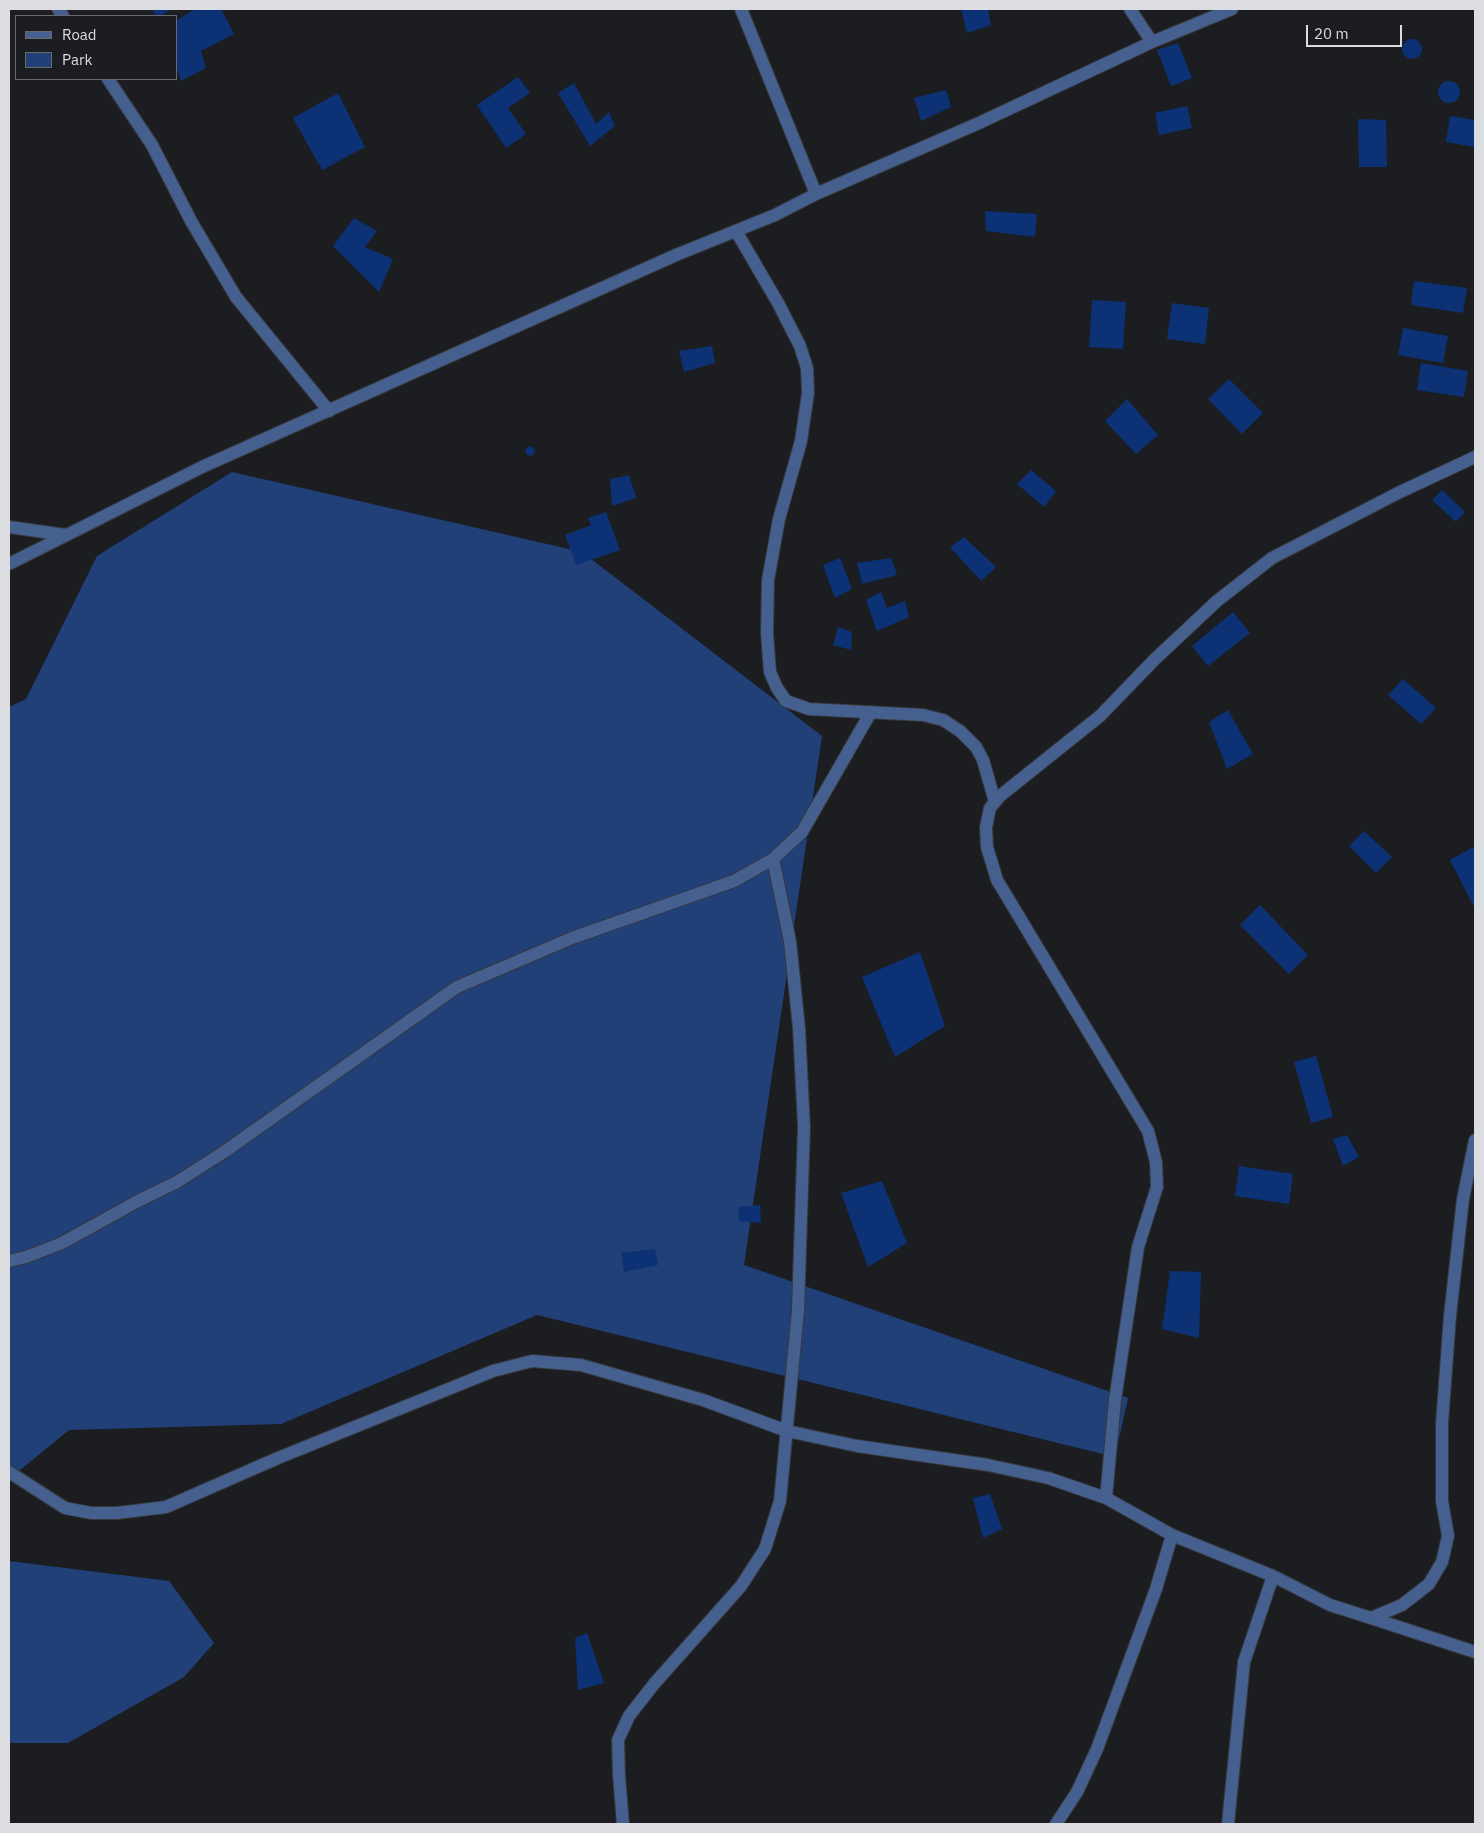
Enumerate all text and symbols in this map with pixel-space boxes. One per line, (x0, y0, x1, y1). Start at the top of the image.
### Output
legend (15, 15, 178, 80)
scale bar (1309, 15, 1405, 47)
text: 20 m (1314, 24, 1349, 43)
text: Road (62, 25, 97, 44)
text: Park (62, 50, 92, 69)

